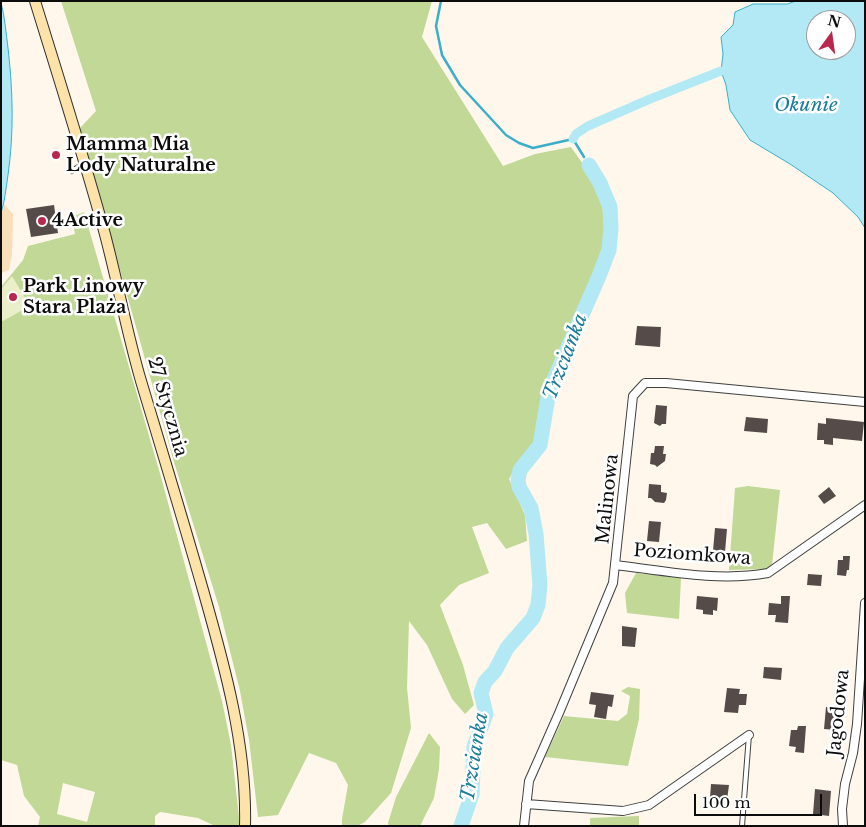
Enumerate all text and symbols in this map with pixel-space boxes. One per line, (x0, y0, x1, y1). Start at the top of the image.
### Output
north arrow (806, 10, 856, 60)
text: N (826, 11, 843, 32)
water label: Okunie (774, 95, 838, 117)
place label: Mamma Mia Lody Naturalne (66, 134, 216, 176)
marker: Mamma Mia Lody Naturalne (50, 149, 62, 161)
place label: 4Active (52, 210, 123, 232)
marker: 4Active (36, 215, 48, 227)
place label: Park Linowy Stara Plaża (23, 276, 144, 318)
marker: Park Linowy Stara Plaża (7, 291, 19, 303)
water label: Trzcianka (539, 311, 593, 403)
street label: 27 Stycznia (142, 355, 192, 459)
street label: Malinowa (593, 453, 623, 545)
street label: Poziomkowa (633, 540, 751, 570)
street label: Jagodowa (824, 668, 854, 758)
water label: Trzcianka (457, 711, 493, 803)
scale bar (696, 784, 824, 816)
text: 100 m (702, 793, 751, 812)

